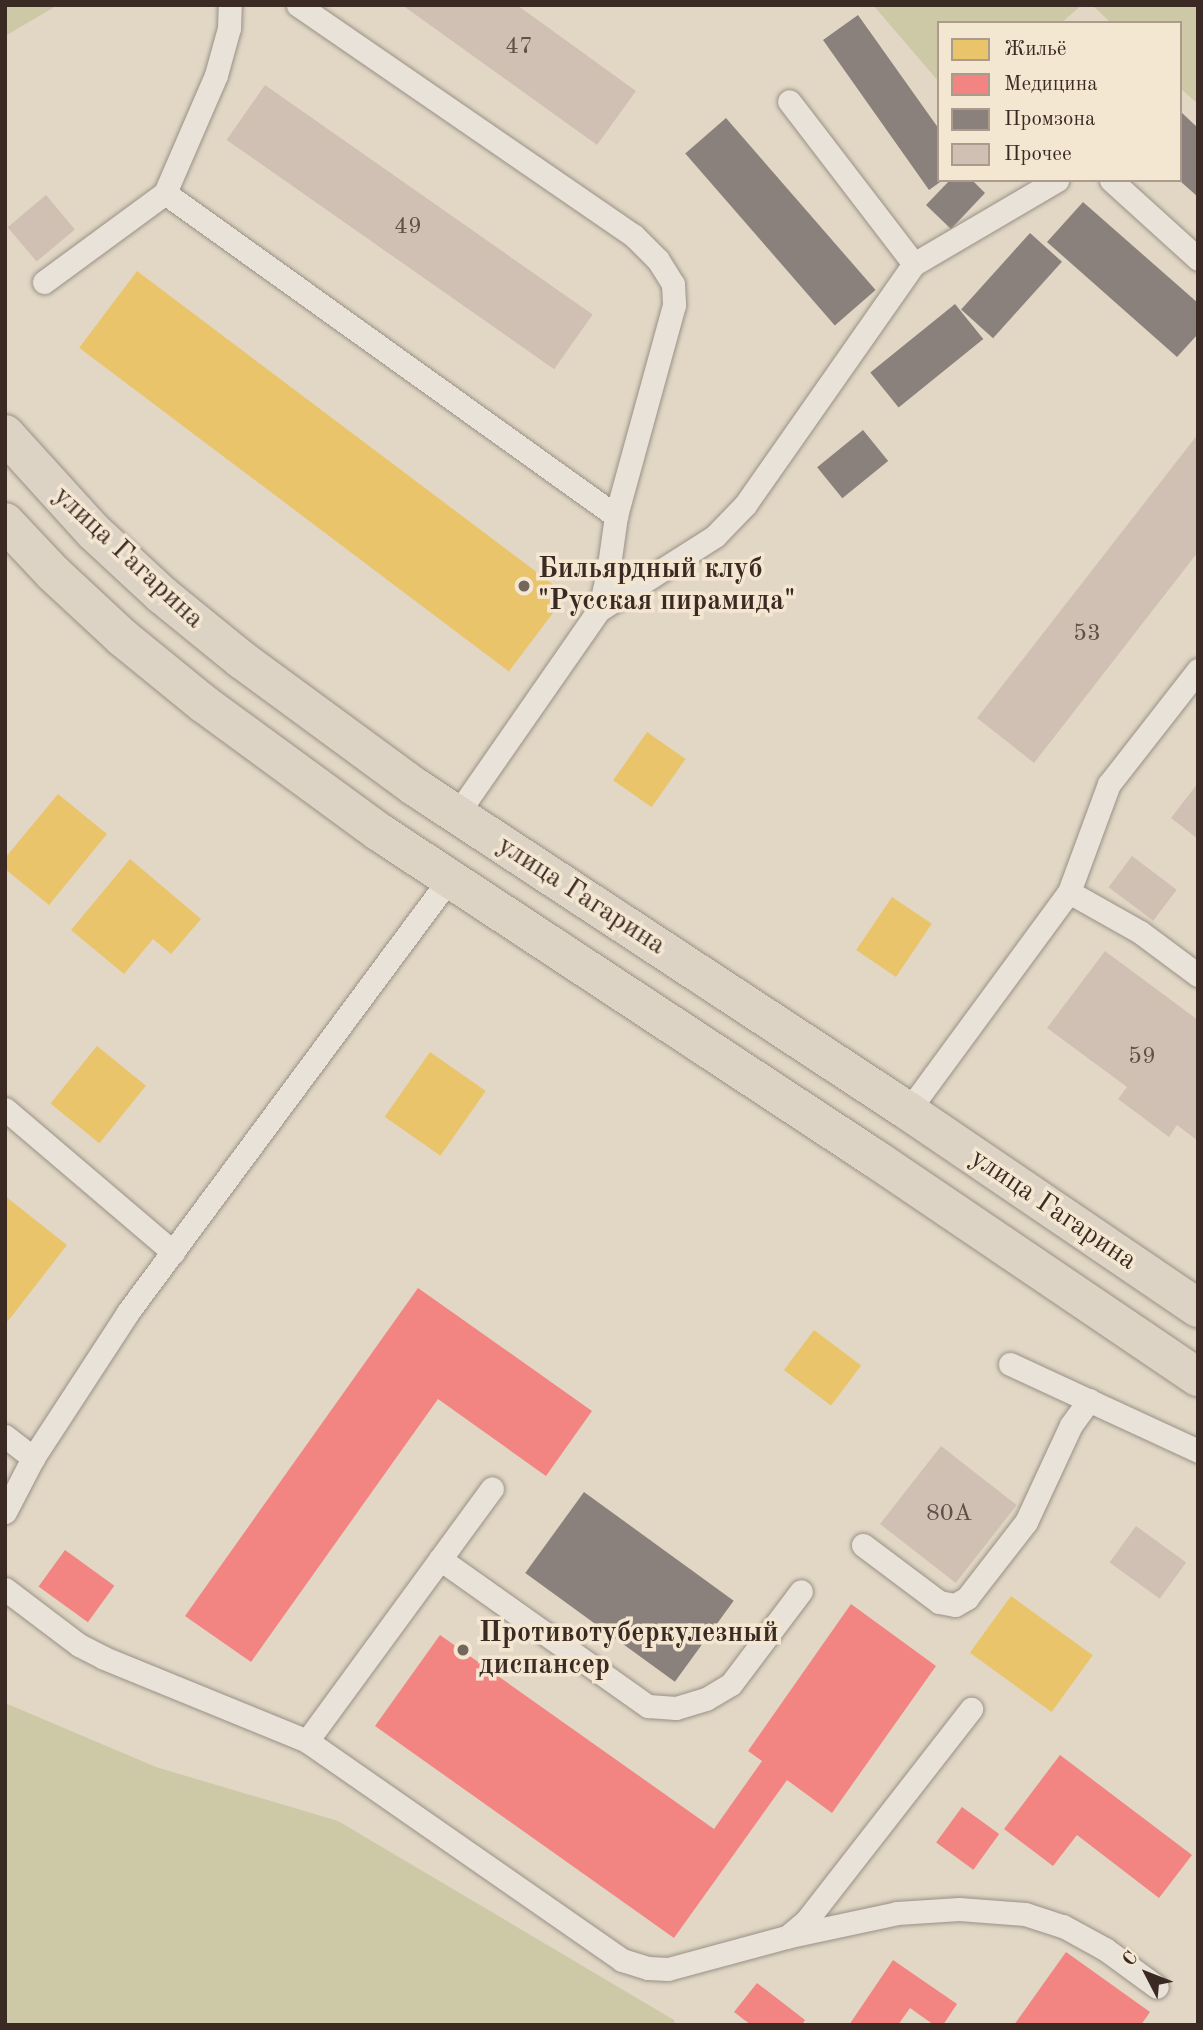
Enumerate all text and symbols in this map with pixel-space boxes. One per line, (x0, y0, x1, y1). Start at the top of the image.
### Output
legend (937, 21, 1182, 182)
house number: 47 (505, 34, 533, 62)
text: Жильё (1004, 39, 1067, 60)
text: Медицина (1004, 74, 1098, 95)
text: Промзона (1004, 109, 1095, 130)
text: Прочее (1004, 144, 1072, 165)
house number: 49 (394, 214, 422, 242)
street label: улица Гагарина (46, 480, 210, 636)
place label: Бильярдный клуб "Русская пирамида" (538, 553, 795, 619)
marker: Бильярдный клуб "Русская пирамида" (516, 578, 532, 594)
house number: 53 (1073, 621, 1101, 649)
street label: улица Гагарина (491, 829, 671, 963)
house number: 59 (1128, 1044, 1156, 1072)
street label: улица Гагарина (963, 1142, 1143, 1278)
house number: 80А (926, 1501, 972, 1529)
place label: Противотуберкулезный диспансер (479, 1617, 778, 1683)
marker: Противотуберкулезный диспансер (453, 1640, 473, 1660)
north arrow (1112, 1939, 1182, 2009)
text: С (1120, 1949, 1142, 1971)

